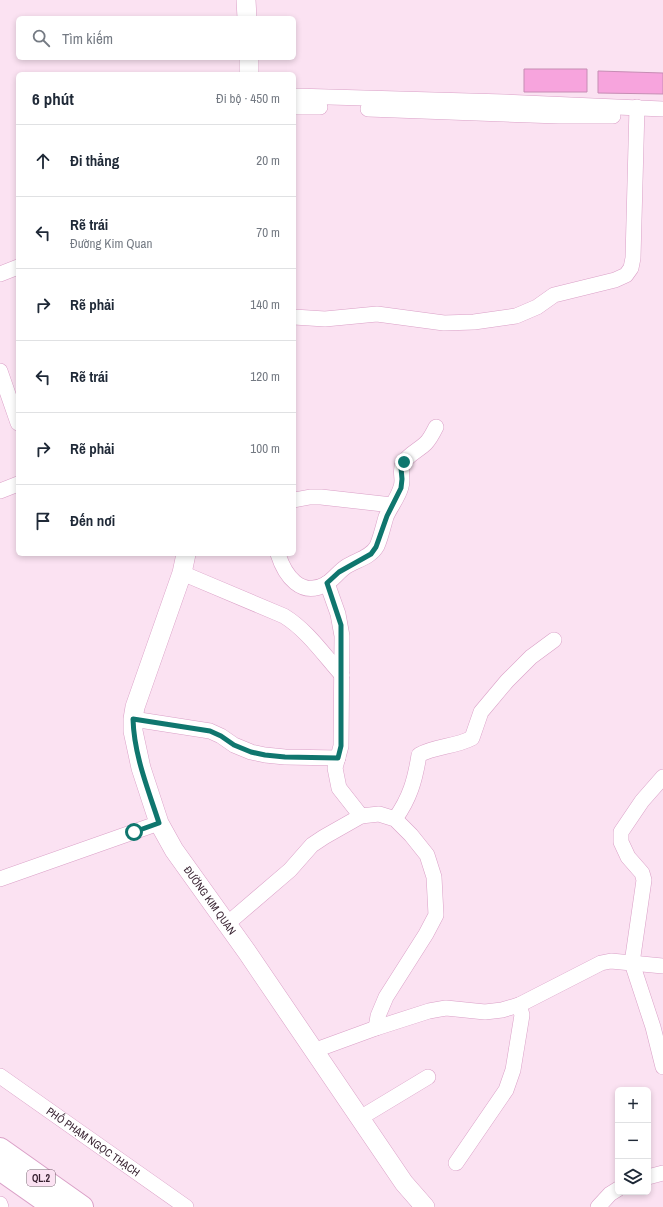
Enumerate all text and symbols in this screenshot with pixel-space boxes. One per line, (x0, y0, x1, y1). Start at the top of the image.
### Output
search box (16, 16, 296, 60)
icon: search (30, 27, 52, 49)
text: Tìm kiếm (62, 28, 113, 49)
text: 6 phút (32, 87, 74, 110)
text: Đi bộ · 450 m (216, 90, 280, 107)
icon: ahead (32, 150, 54, 172)
text: Đi thẳng (70, 150, 119, 171)
text: 20 m (256, 152, 280, 169)
text: Rẽ trái (70, 214, 108, 235)
icon: left (32, 222, 54, 244)
text: 70 m (256, 224, 280, 241)
text: Đường Kim Quan (70, 235, 152, 252)
icon: right (32, 294, 54, 316)
text: Rẽ phải (70, 294, 114, 315)
text: 140 m (250, 296, 280, 313)
icon: left (32, 366, 54, 388)
text: Rẽ trái (70, 366, 108, 387)
text: 120 m (250, 368, 280, 385)
icon: right (32, 438, 54, 460)
text: Rẽ phải (70, 438, 114, 459)
text: 100 m (250, 440, 280, 457)
route end (395, 453, 413, 471)
icon: arrive (32, 510, 54, 532)
text: Đến nơi (70, 510, 115, 531)
route start (125, 823, 143, 841)
street label: ĐƯỜNG KIM QUAN (181, 863, 239, 937)
map controls (615, 1087, 651, 1195)
button: + (615, 1087, 651, 1123)
street label: PHỐ PHẠM NGỌC THẠCH (44, 1104, 143, 1179)
button: − (615, 1123, 651, 1159)
button: layers (615, 1159, 651, 1195)
road number: QL.2 (27, 1170, 55, 1186)

